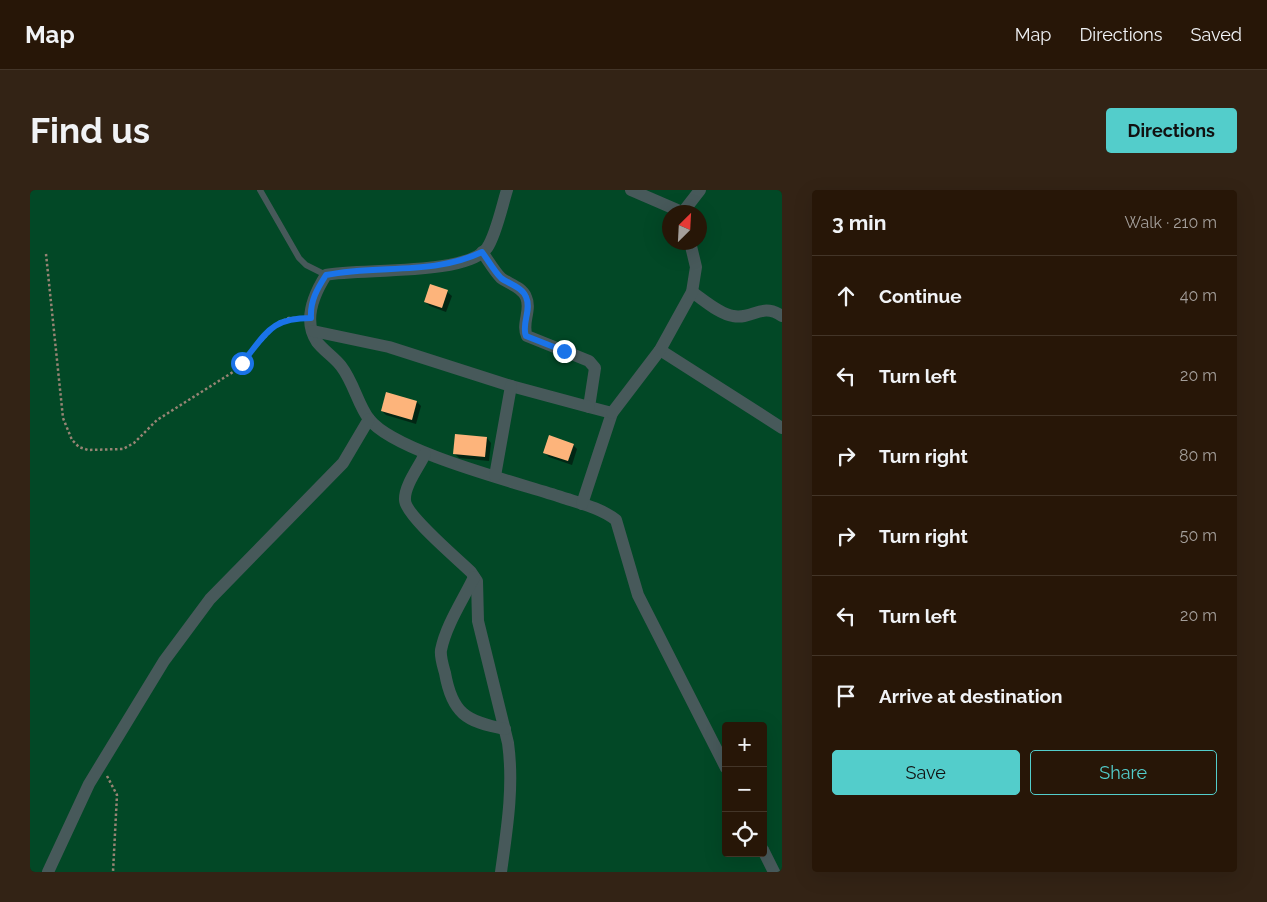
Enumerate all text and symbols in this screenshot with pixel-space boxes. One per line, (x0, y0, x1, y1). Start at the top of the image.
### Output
text: Map (25, 20, 75, 49)
text: Map (1015, 24, 1051, 45)
text: Directions (1079, 24, 1163, 45)
text: Saved (1191, 24, 1242, 45)
button: Directions (1106, 108, 1237, 153)
text: Find us (30, 110, 150, 151)
north arrow (662, 205, 707, 250)
text: 3 min (832, 210, 886, 235)
text: Walk · 210 m (1125, 213, 1217, 232)
icon: ahead (832, 282, 860, 310)
text: Continue (879, 285, 962, 307)
text: 40 m (1180, 286, 1217, 305)
route end (553, 340, 576, 363)
route start (231, 352, 254, 375)
icon: left (832, 362, 860, 390)
text: Turn left (879, 365, 956, 387)
text: 20 m (1180, 366, 1217, 385)
icon: right (832, 442, 860, 470)
text: Turn right (879, 445, 968, 467)
text: 80 m (1179, 446, 1217, 465)
icon: right (832, 522, 860, 550)
text: Turn right (879, 525, 968, 547)
text: 50 m (1180, 526, 1217, 545)
icon: left (832, 602, 860, 630)
text: Turn left (879, 605, 956, 627)
text: 20 m (1180, 606, 1217, 625)
icon: arrive (832, 682, 860, 710)
text: Arrive at destination (879, 685, 1063, 707)
map controls (722, 722, 767, 857)
button: + (722, 722, 767, 767)
button: Save (832, 750, 1020, 795)
button: Share (1030, 750, 1217, 795)
button: − (722, 767, 767, 812)
button: locate (722, 812, 767, 857)

